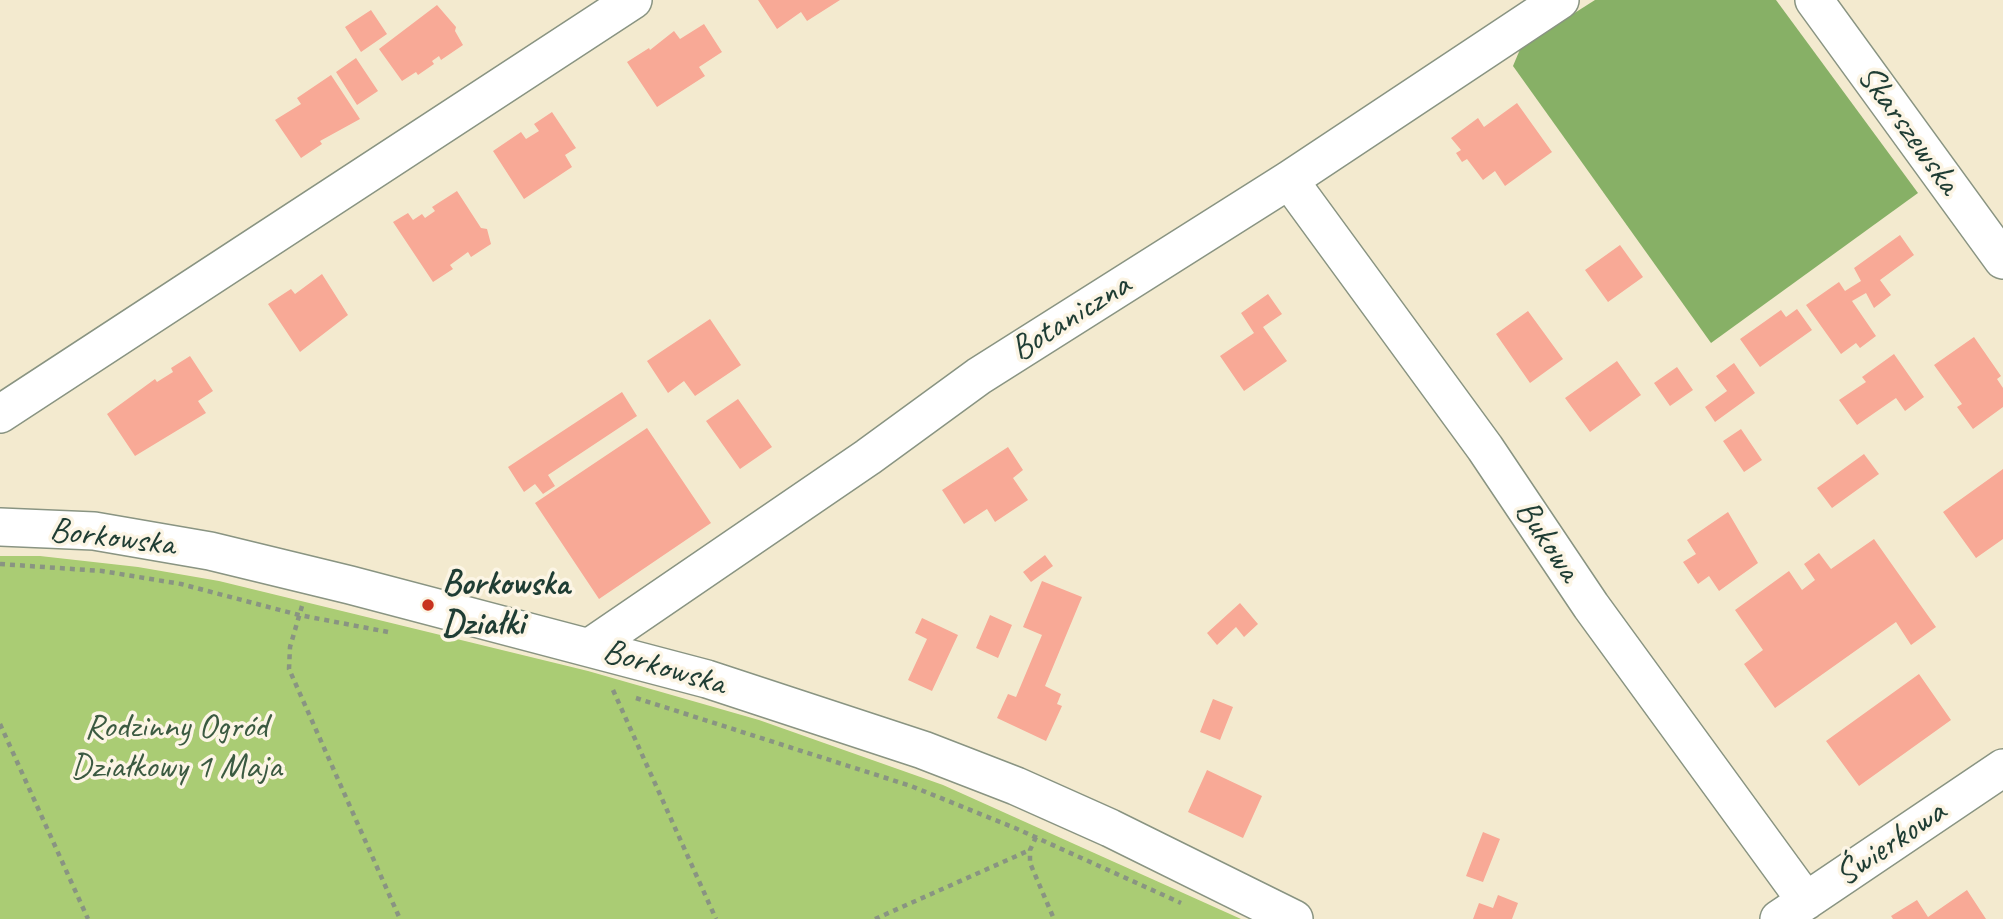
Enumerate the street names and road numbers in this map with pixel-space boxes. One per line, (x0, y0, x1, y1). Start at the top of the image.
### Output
street label: Skarszewska (1847, 57, 1969, 203)
street label: Botaniczna (1003, 265, 1139, 371)
street label: Bukowa (1505, 492, 1589, 590)
street label: Borkowska (47, 510, 177, 566)
street label: Borkowska (598, 631, 730, 705)
street label: Świerkowa (1828, 792, 1954, 896)

